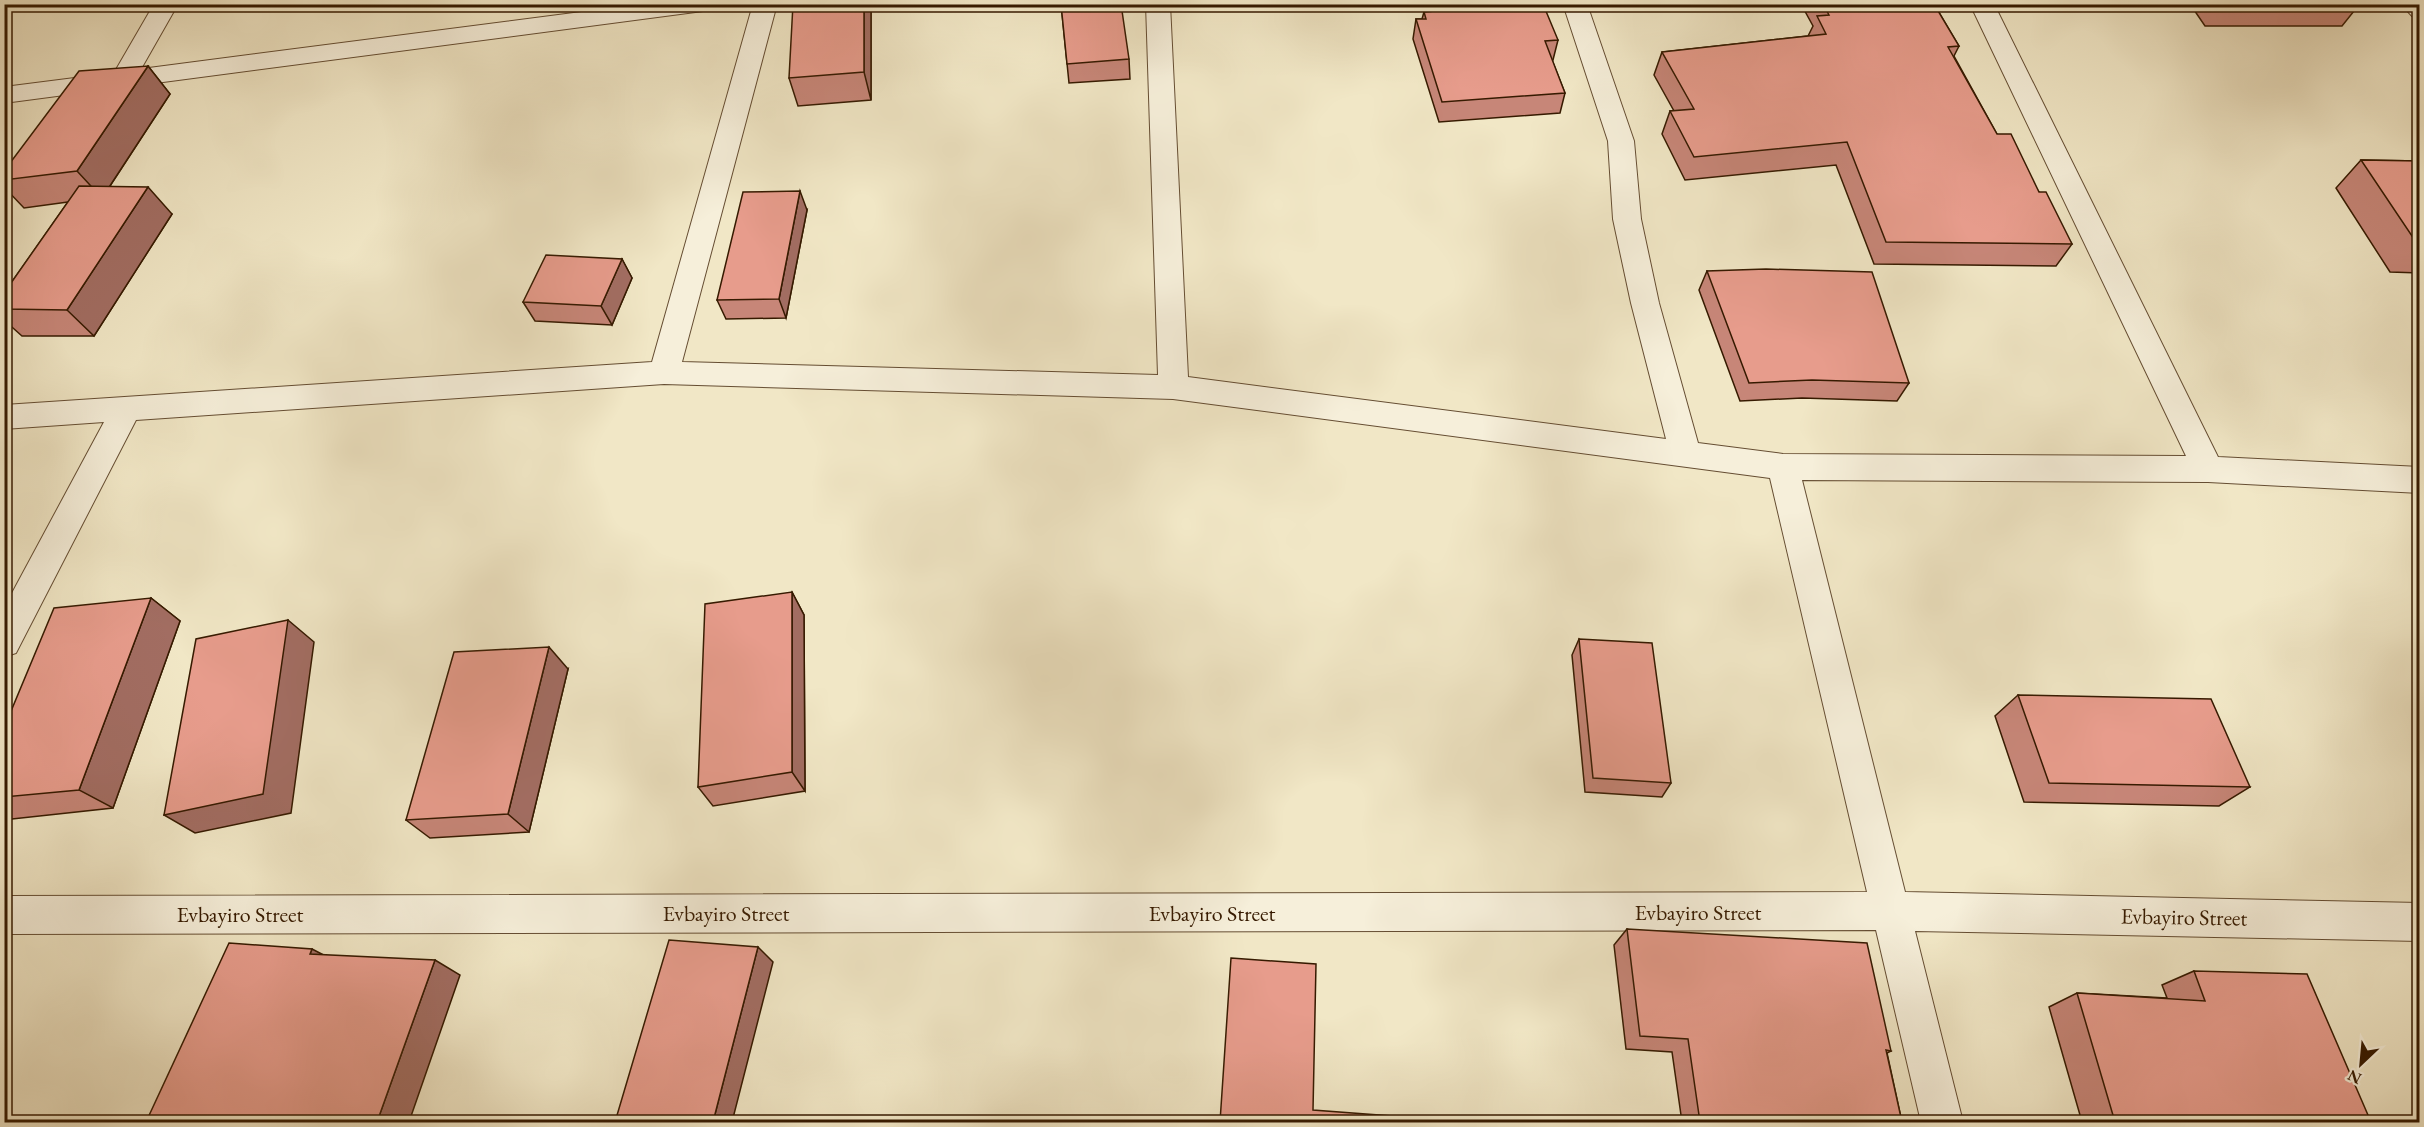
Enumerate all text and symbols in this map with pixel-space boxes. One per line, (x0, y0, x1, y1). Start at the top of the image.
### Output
street label: Evbayiro Street (1635, 898, 1762, 927)
street label: Evbayiro Street (663, 899, 790, 928)
street label: Evbayiro Street (1149, 899, 1276, 928)
street label: Evbayiro Street (177, 900, 304, 929)
street label: Evbayiro Street (2120, 901, 2248, 933)
north arrow (2331, 1034, 2391, 1094)
text: N (2344, 1065, 2365, 1089)

